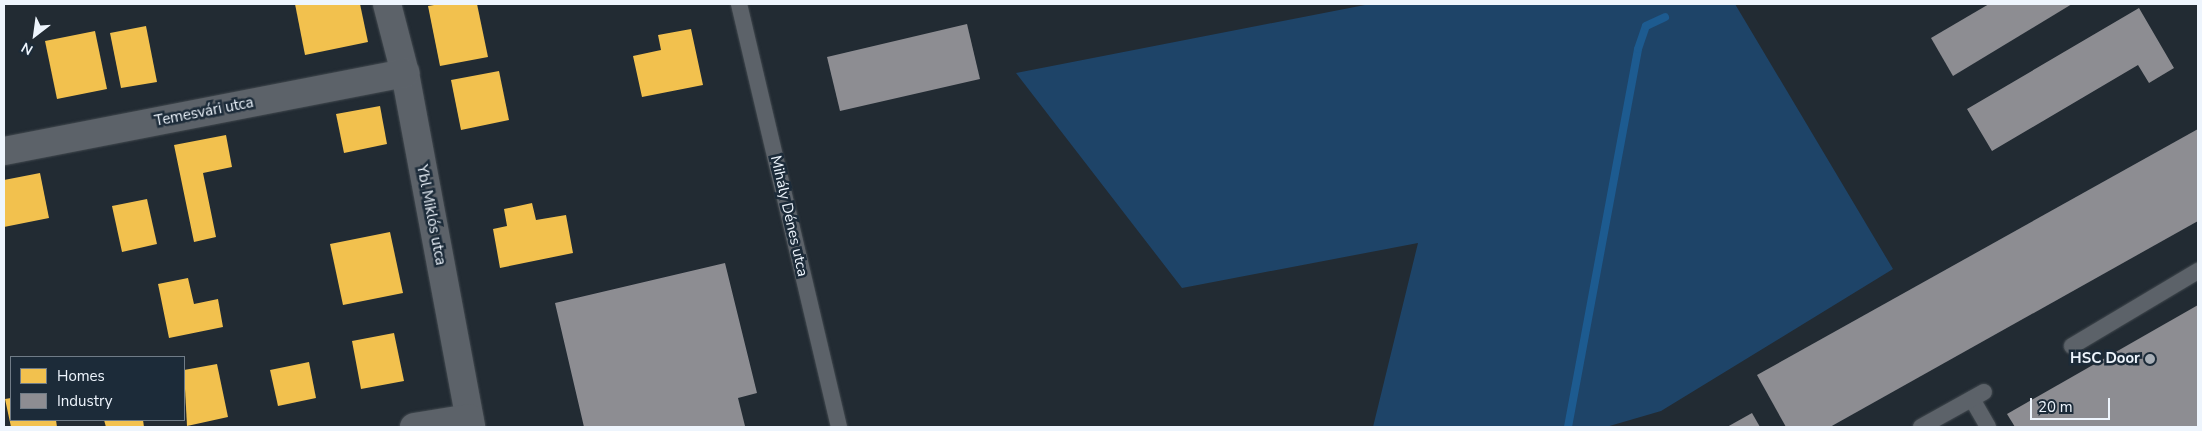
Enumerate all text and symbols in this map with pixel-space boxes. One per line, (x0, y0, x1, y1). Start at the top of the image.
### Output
north arrow (10, 10, 60, 60)
text: N (18, 38, 37, 59)
street label: Temesvári utca (153, 94, 255, 130)
street label: Mihály Dénes utca (766, 154, 812, 278)
street label: Ybl Miklós utca (412, 163, 450, 267)
place label: HSC Door (2070, 350, 2140, 368)
marker: HSC Door (2144, 353, 2156, 365)
legend (10, 356, 185, 421)
text: Homes (57, 366, 105, 386)
scale bar (2032, 388, 2112, 420)
text: Industry (57, 391, 112, 411)
text: 20 m (2038, 397, 2073, 417)

